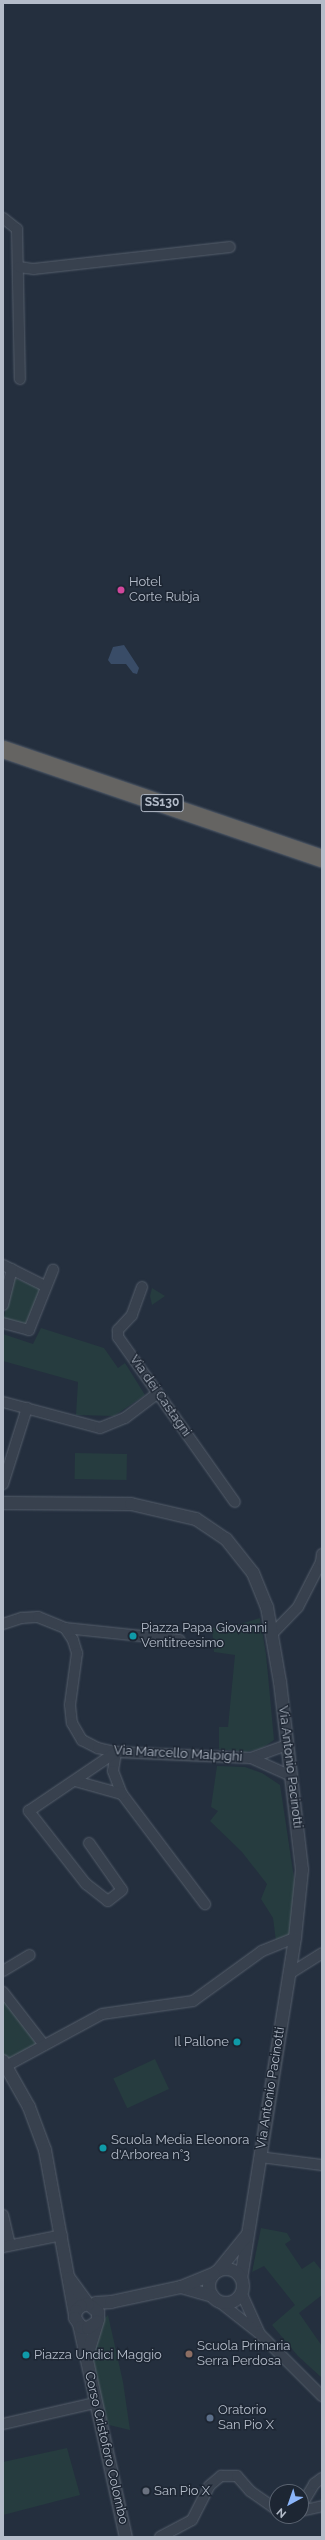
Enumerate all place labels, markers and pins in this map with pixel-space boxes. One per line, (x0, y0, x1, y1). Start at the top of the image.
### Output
place label: Hotel Corte Rubja (129, 575, 200, 606)
marker: Hotel Corte Rubja (116, 585, 126, 595)
place label: Piazza Papa Giovanni Ventitreesimo (141, 1621, 267, 1652)
marker: Piazza Papa Giovanni Ventitreesimo (128, 1631, 138, 1641)
place label: Il Pallone (174, 2034, 229, 2050)
marker: Il Pallone (232, 2037, 242, 2047)
place label: Scuola Media Eleonora d'Arborea n°3 (111, 2133, 249, 2164)
marker: Scuola Media Eleonora d'Arborea n°3 (98, 2143, 108, 2153)
place label: Scuola Primaria Serra Perdosa (197, 2339, 290, 2370)
place label: Piazza Undici Maggio (34, 2347, 162, 2363)
marker: Scuola Primaria Serra Perdosa (184, 2349, 194, 2359)
marker: Piazza Undici Maggio (21, 2350, 31, 2360)
place label: Oratorio San Pio X (218, 2403, 274, 2434)
marker: Oratorio San Pio X (205, 2413, 215, 2423)
place label: San Pio X (154, 2483, 210, 2499)
marker: San Pio X (141, 2486, 151, 2496)

